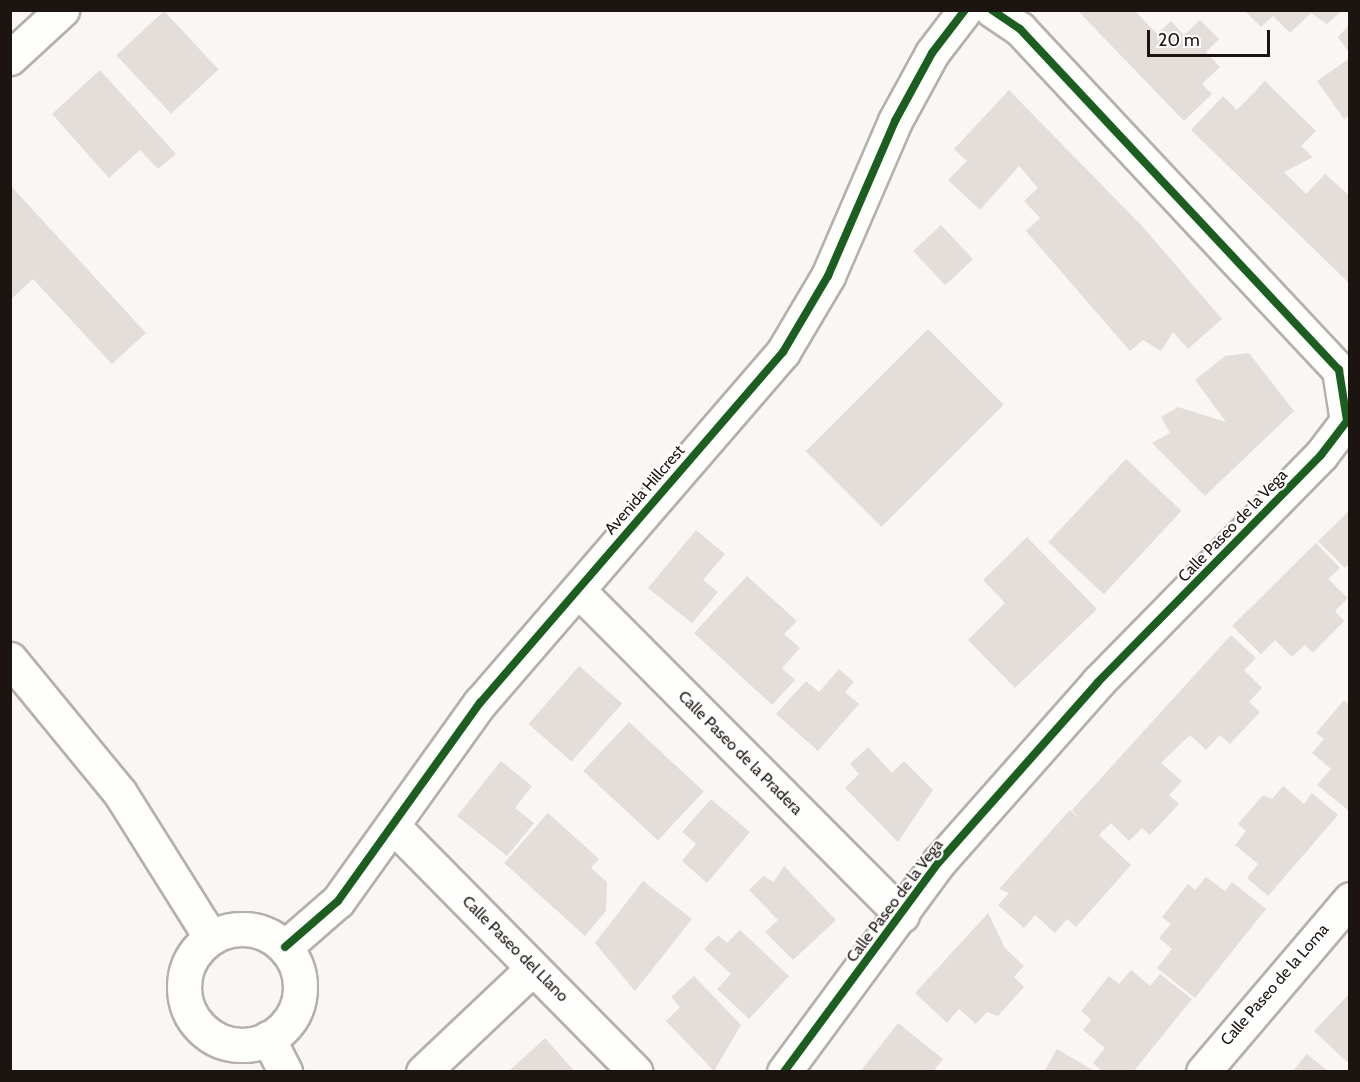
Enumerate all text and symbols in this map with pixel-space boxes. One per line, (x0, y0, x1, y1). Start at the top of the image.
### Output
scale bar (1150, 18, 1273, 56)
text: 20 m (1158, 29, 1200, 51)
street label: Avenida Hillcrest (601, 441, 689, 539)
street label: Calle Paseo de la Vega (1174, 466, 1292, 586)
street label: Calle Paseo de la Pradera (674, 687, 806, 819)
street label: Calle Paseo de la Vega (843, 836, 947, 966)
street label: Calle Paseo del Llano (458, 892, 572, 1006)
street label: Calle Paseo de la Loma (1217, 920, 1333, 1050)

